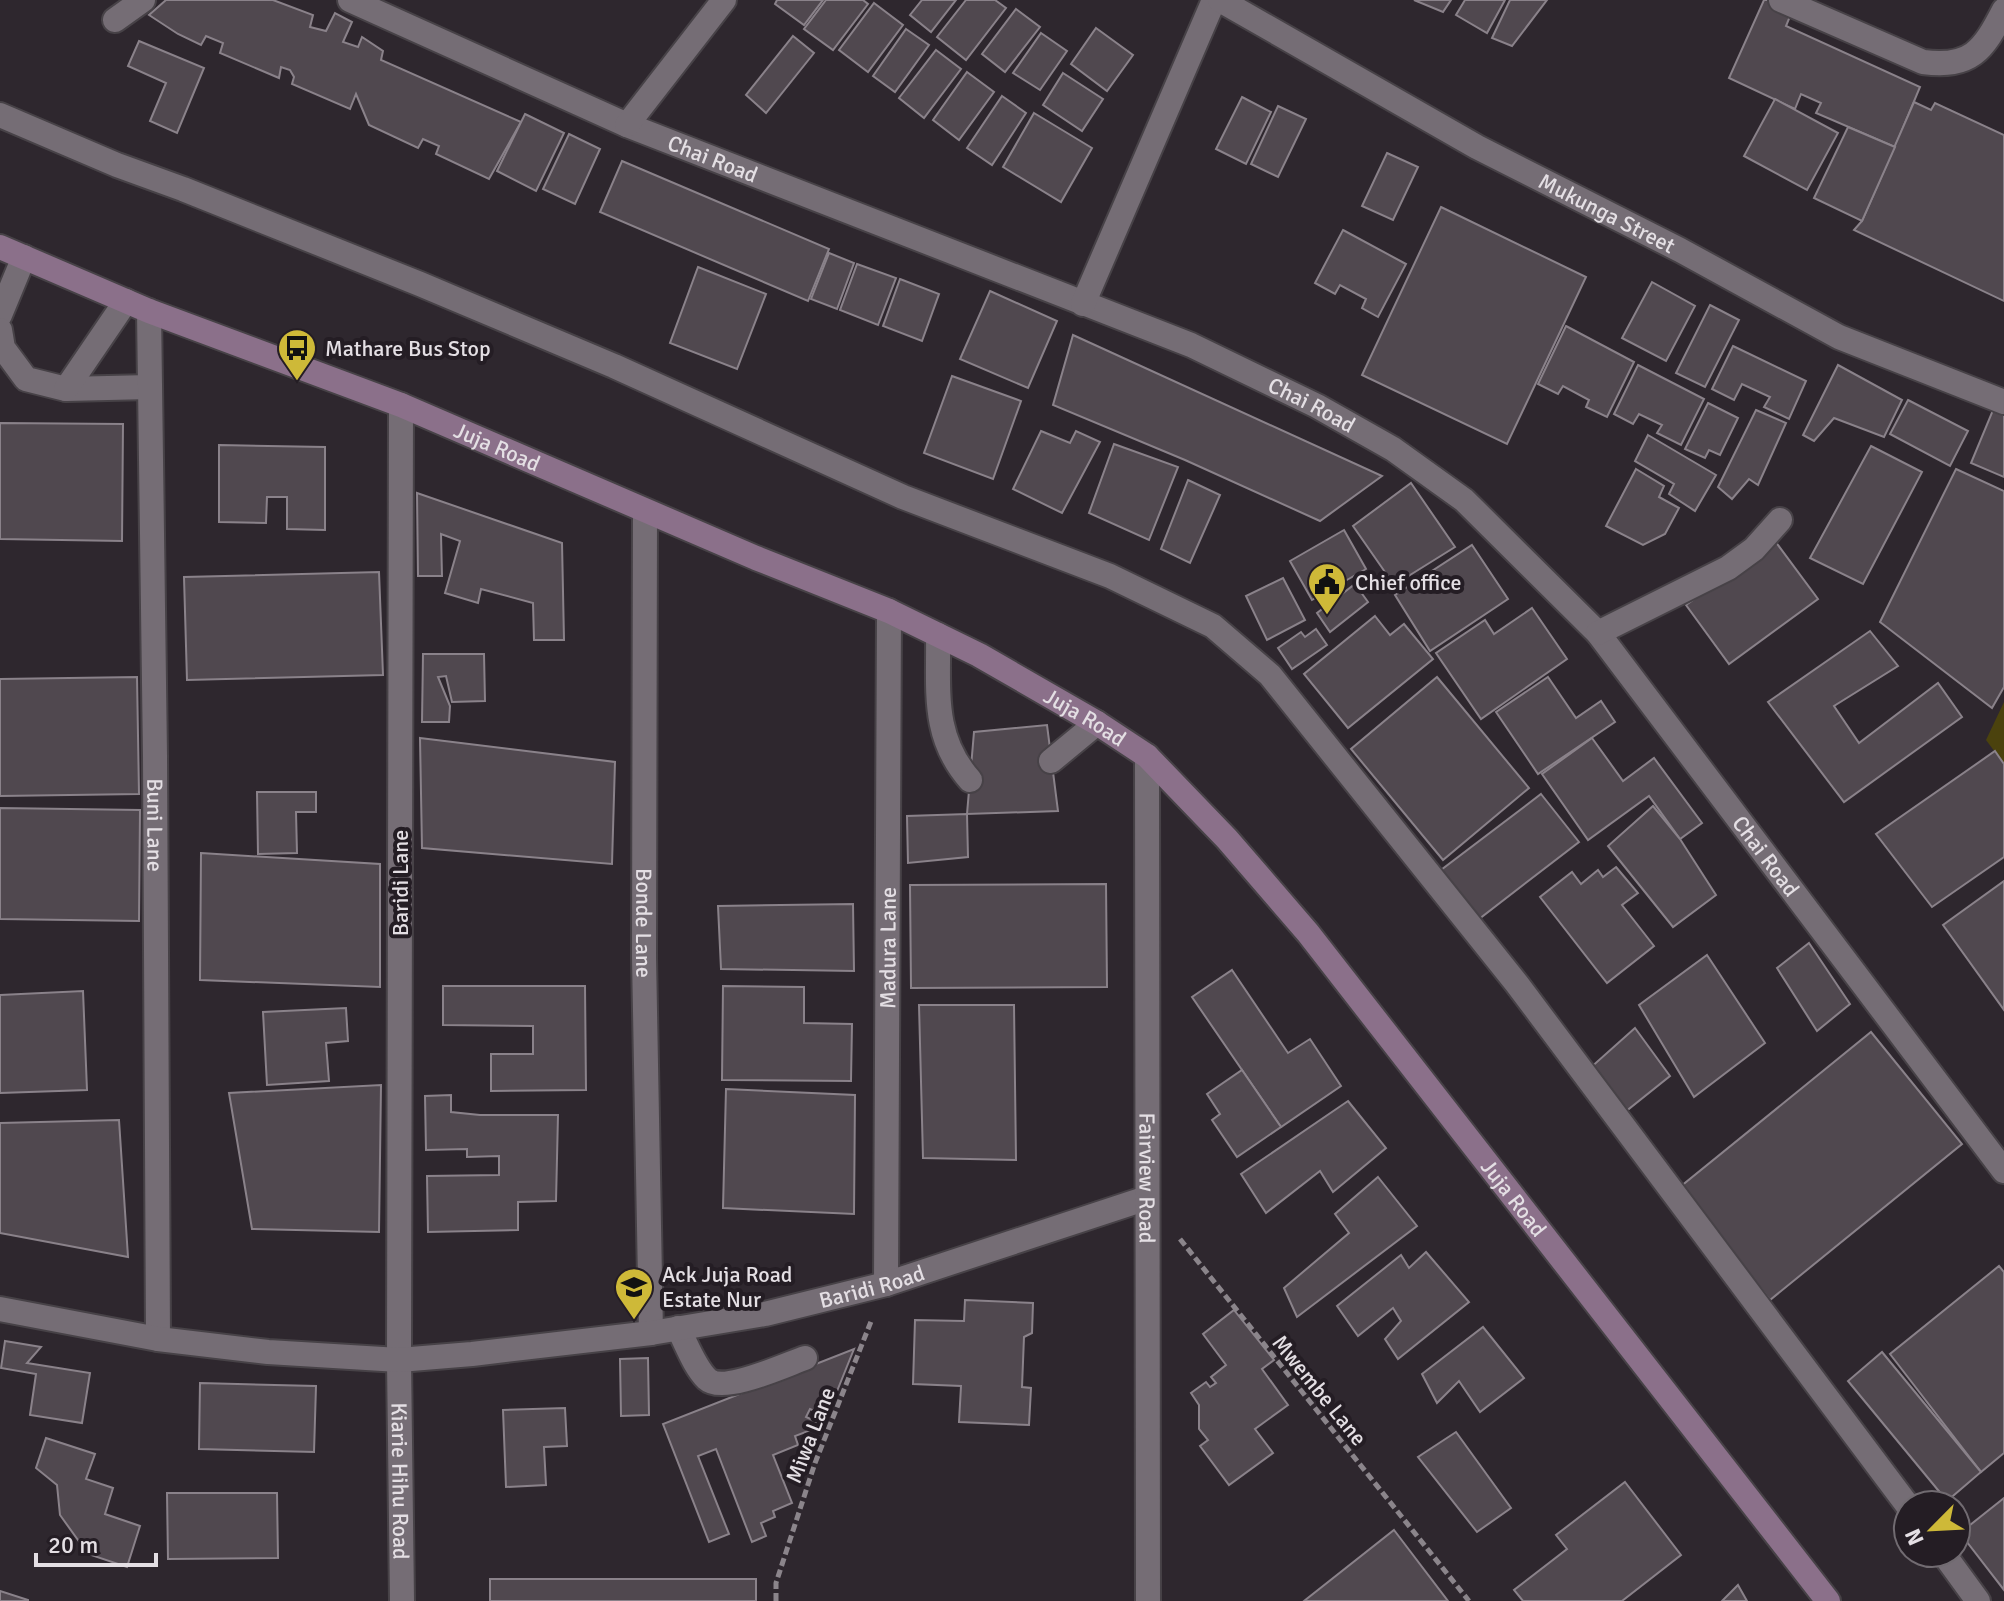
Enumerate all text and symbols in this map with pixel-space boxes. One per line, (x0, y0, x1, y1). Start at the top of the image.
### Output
street label: Chai Road (664, 129, 762, 189)
street label: Mukunga Street (1534, 168, 1680, 259)
bus stop icon: Mathare Bus Stop (276, 327, 318, 382)
place label: Mathare Bus Stop (325, 335, 491, 362)
street label: Chai Road (1264, 371, 1360, 439)
street label: Juja Road (450, 417, 544, 477)
public building icon: Chief office (1306, 561, 1348, 616)
place label: Chief office (1355, 569, 1462, 596)
street label: Juja Road (1039, 682, 1131, 752)
street label: Buni Lane (141, 778, 169, 872)
street label: Chai Road (1727, 810, 1805, 902)
street label: Baridi Lane (387, 830, 414, 936)
street label: Bonde Lane (630, 868, 657, 978)
street label: Madura Lane (874, 887, 902, 1009)
street label: Fairview Road (1133, 1112, 1161, 1244)
street label: Juja Road (1475, 1154, 1552, 1242)
street label: Baridi Road (816, 1259, 928, 1314)
place label: Ack Juja Road Estate Nur (662, 1261, 793, 1313)
school or university icon: Ack Juja Road Estate Nur (613, 1266, 655, 1321)
street label: Mwembe Lane (1267, 1329, 1373, 1451)
street label: Miwa Lane (780, 1383, 841, 1487)
street label: Kiarie Hihu Road (386, 1402, 414, 1560)
north arrow (1892, 1489, 1972, 1569)
scale bar (36, 1517, 156, 1567)
text: N (1899, 1524, 1930, 1549)
text: 20 m (48, 1530, 98, 1560)

